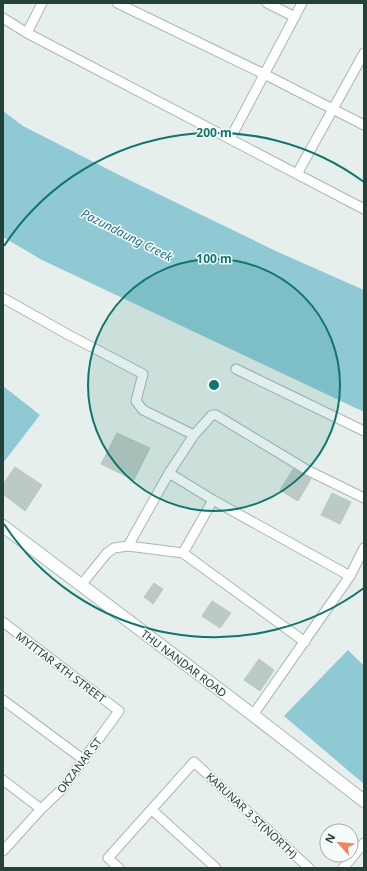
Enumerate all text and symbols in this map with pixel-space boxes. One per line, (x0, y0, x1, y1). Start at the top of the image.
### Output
text: 200 m (196, 124, 232, 141)
water label: Pazundaung Creek (79, 205, 176, 266)
text: 100 m (196, 250, 232, 267)
centre of rings (207, 378, 221, 392)
street label: THU NANDAR ROAD (138, 626, 230, 700)
street label: MYITTAR 4TH STREET (13, 628, 109, 706)
street label: OKZANAR ST (53, 734, 105, 796)
street label: KARUNAR 3 ST(NORTH) (203, 769, 301, 861)
north arrow (319, 823, 359, 863)
text: N (321, 831, 338, 846)

